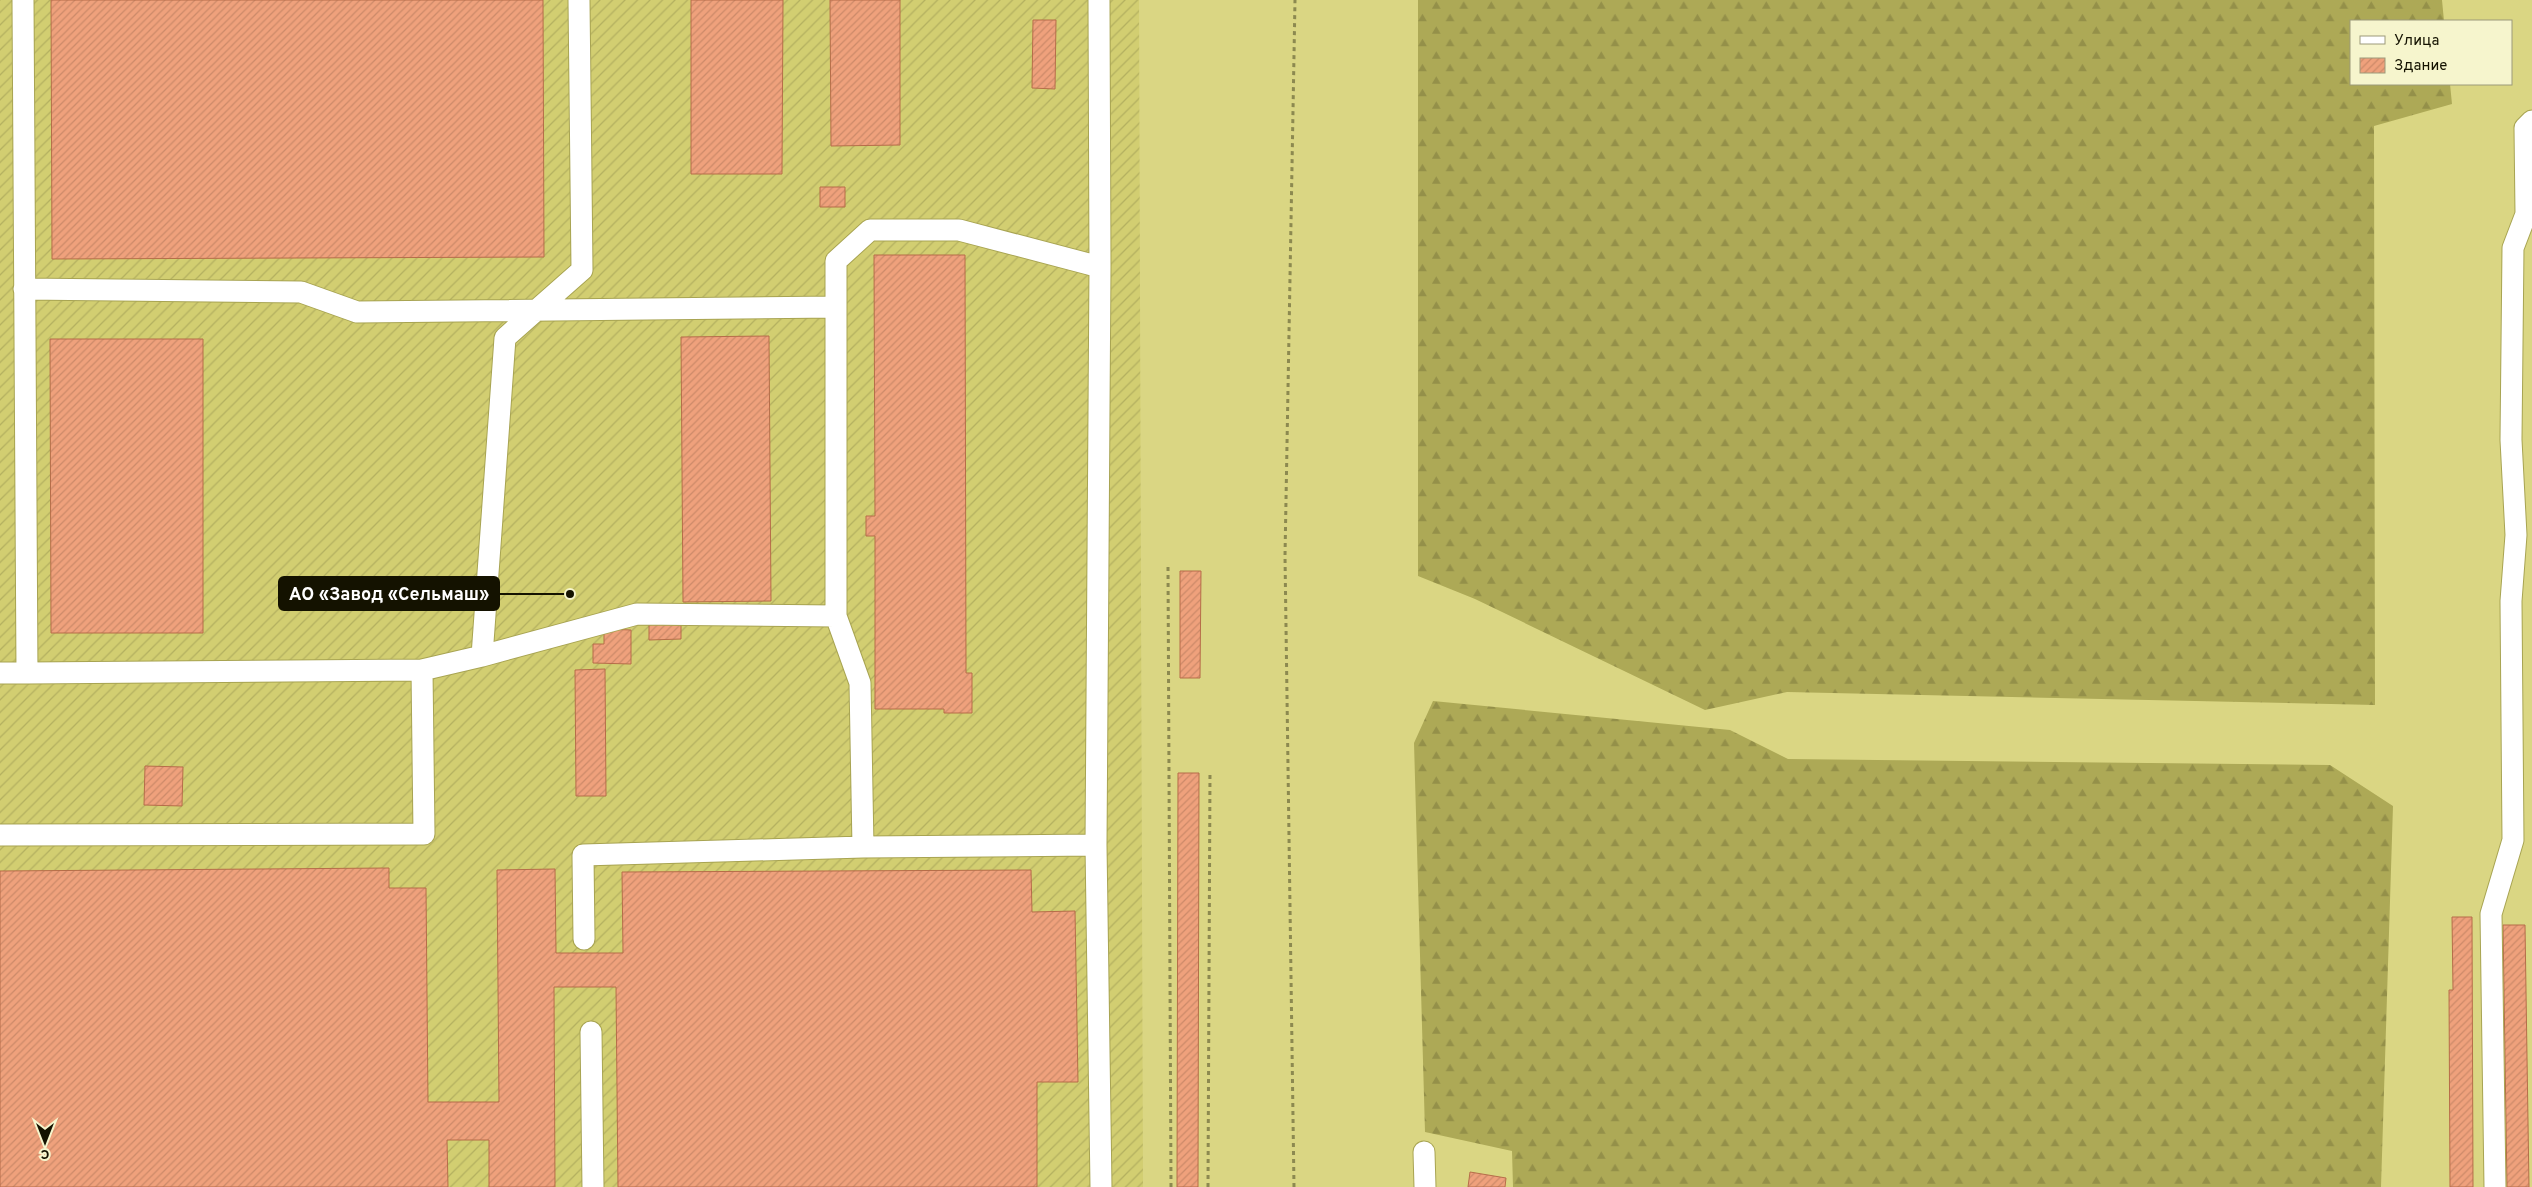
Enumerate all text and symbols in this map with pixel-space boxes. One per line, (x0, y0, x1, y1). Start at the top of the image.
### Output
legend (2350, 20, 2512, 85)
text: Улица (2394, 32, 2439, 51)
text: Здание (2394, 57, 2447, 76)
callout: АО «Завод «Сельмаш» (279, 577, 499, 610)
text: АО «Завод «Сельмаш» (289, 584, 489, 607)
north arrow (20, 1117, 70, 1167)
text: С (40, 1145, 49, 1162)

